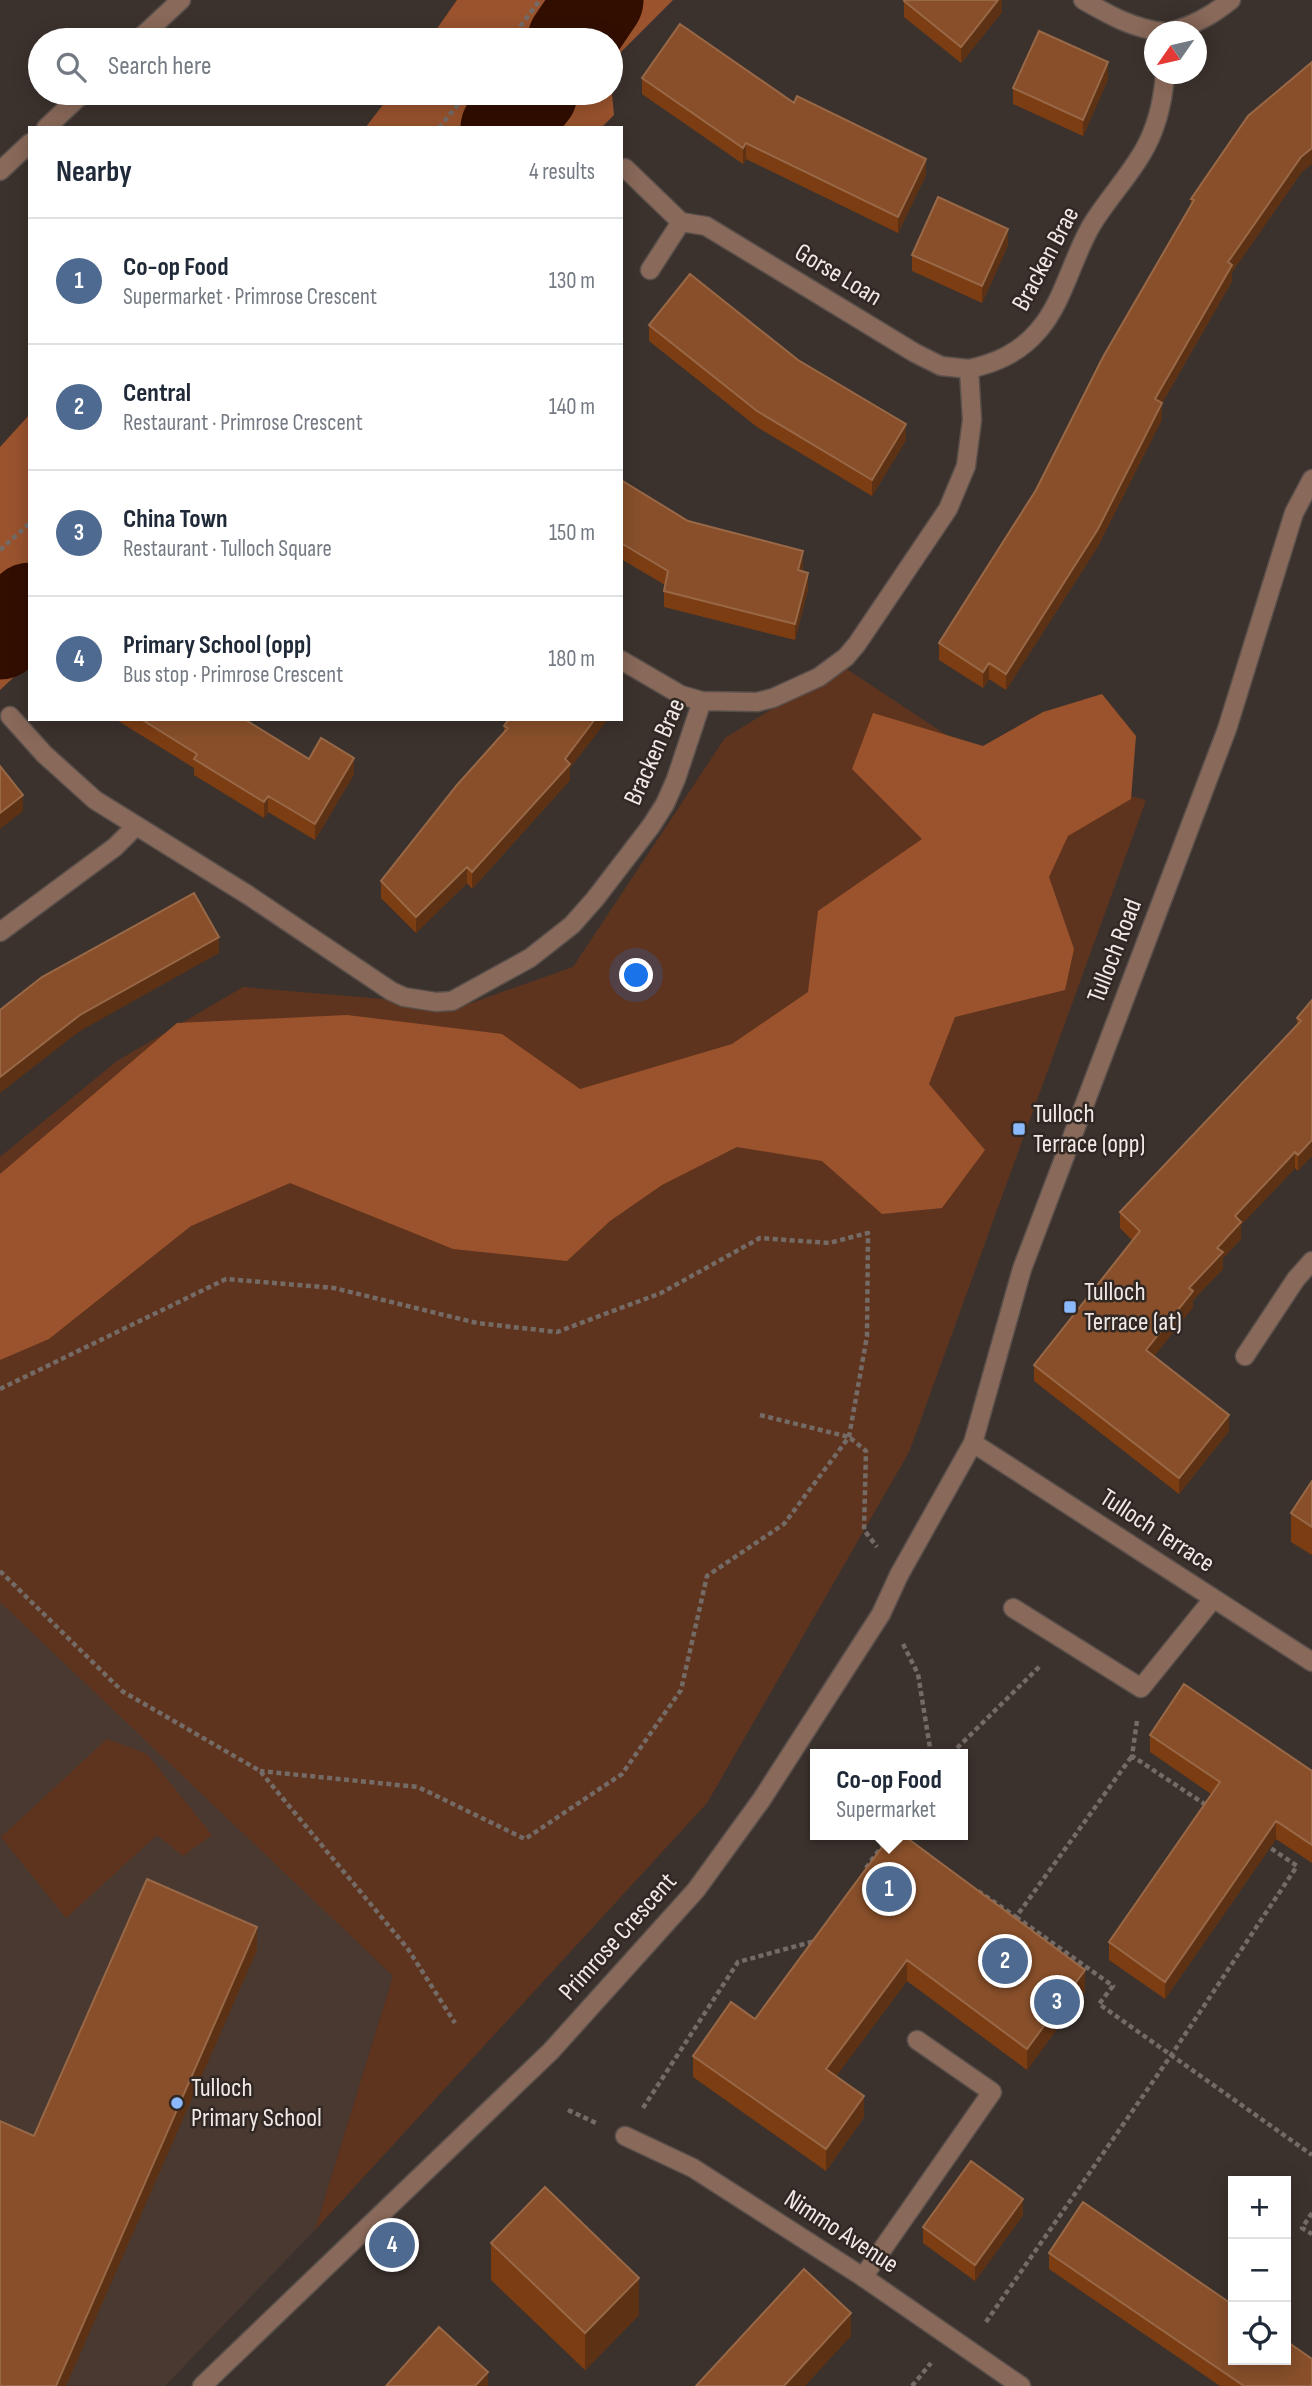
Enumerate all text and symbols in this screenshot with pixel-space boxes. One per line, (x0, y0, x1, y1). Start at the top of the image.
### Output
north arrow (1144, 21, 1207, 84)
search box (28, 28, 623, 105)
icon: search (52, 48, 90, 86)
text: Search here (108, 51, 211, 82)
text: Nearby (56, 154, 132, 190)
text: 4 results (529, 158, 595, 186)
street label: Bracken Brae (1006, 202, 1086, 316)
street label: Gorse Loan (789, 237, 887, 313)
text: Co-op Food (123, 252, 228, 283)
text: 1 (74, 267, 84, 295)
text: 130 m (549, 267, 595, 295)
text: Supermarket · Primrose Crescent (123, 283, 377, 311)
text: Central (123, 378, 191, 409)
text: 2 (74, 393, 84, 421)
text: 140 m (549, 393, 595, 421)
text: Restaurant · Primrose Crescent (123, 409, 363, 437)
text: China Town (123, 504, 228, 535)
text: 3 (74, 519, 84, 547)
text: 150 m (549, 519, 595, 547)
text: Restaurant · Tulloch Square (123, 535, 332, 563)
text: Primary School (opp) (123, 630, 311, 661)
text: 4 (74, 645, 84, 673)
text: 180 m (548, 645, 595, 673)
text: Bus stop · Primrose Crescent (123, 661, 343, 689)
street label: Bracken Brae (618, 694, 692, 810)
street label: Tulloch Road (1081, 895, 1149, 1007)
your location (619, 958, 653, 992)
place label: Tulloch Terrace (opp) (1033, 1099, 1145, 1160)
marker: Tulloch Terrace (opp) (1011, 1121, 1027, 1137)
place label: Tulloch Terrace (at) (1084, 1277, 1182, 1338)
marker: Tulloch Terrace (at) (1062, 1299, 1078, 1315)
street label: Tulloch Terrace (1094, 1483, 1220, 1579)
popup (810, 1749, 968, 1840)
text: Co-op Food (836, 1765, 942, 1796)
text: Supermarket (836, 1796, 936, 1824)
pin: 1 (866, 1863, 912, 1915)
street label: Primrose Crescent (553, 1867, 683, 2007)
pin: 2 (982, 1935, 1028, 1987)
pin: 3 (1034, 1976, 1080, 2028)
place label: Tulloch Primary School (191, 2073, 322, 2134)
marker: Tulloch Primary School (169, 2095, 185, 2111)
map controls (1228, 2176, 1291, 2365)
button: + (1228, 2176, 1291, 2239)
street label: Nimmo Avenue (778, 2184, 904, 2280)
pin: 4 (369, 2219, 415, 2271)
button: − (1228, 2239, 1291, 2302)
button: locate (1228, 2302, 1291, 2365)

